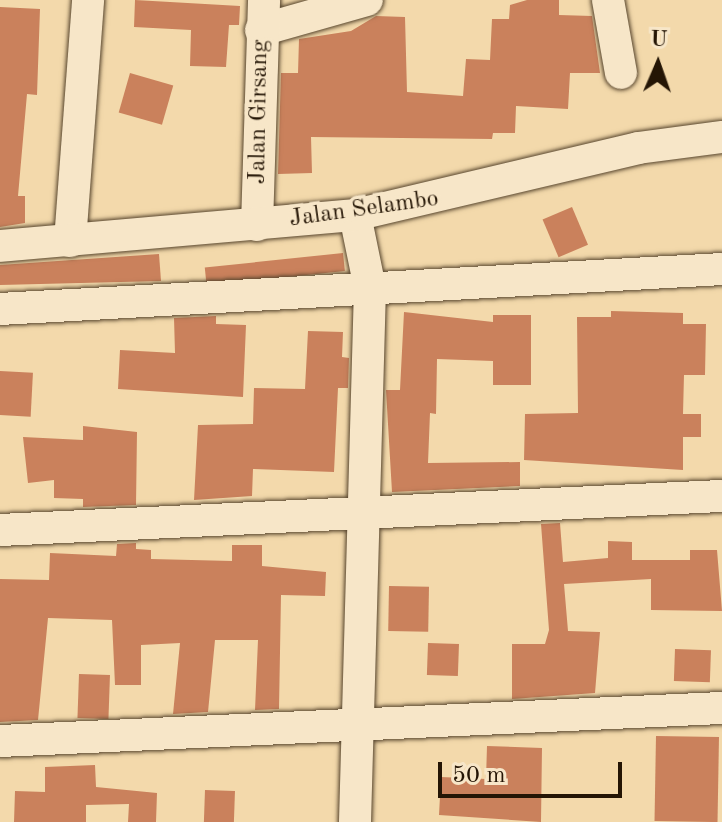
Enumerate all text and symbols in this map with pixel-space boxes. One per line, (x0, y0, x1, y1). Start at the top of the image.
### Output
north arrow (618, 24, 698, 104)
text: U (650, 29, 668, 51)
street label: Jalan Girsang (244, 39, 276, 185)
street label: Jalan Selambo (288, 185, 440, 235)
scale bar (442, 746, 626, 796)
text: 50 m (452, 764, 506, 788)

